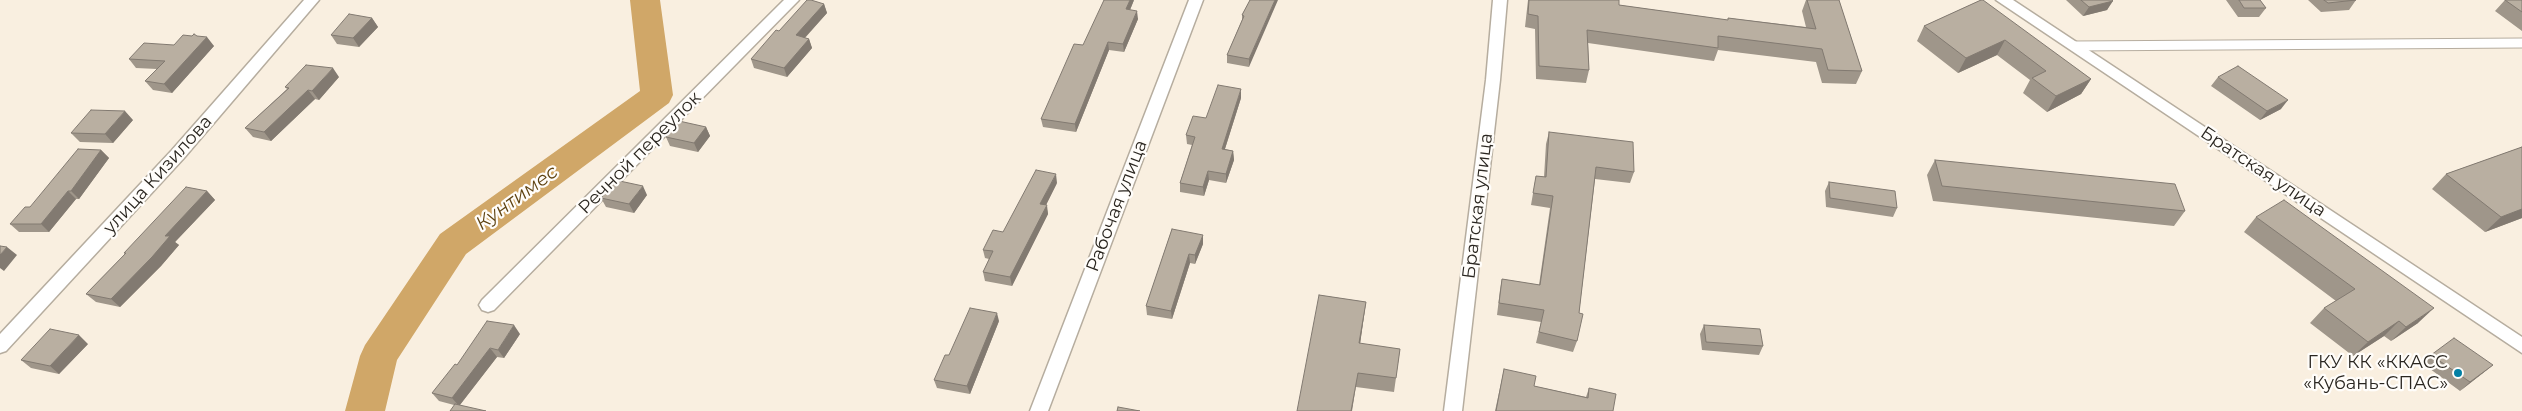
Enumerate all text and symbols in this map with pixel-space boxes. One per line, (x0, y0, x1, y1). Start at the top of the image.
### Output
street label: Речной переулок (574, 87, 706, 219)
street label: улица Кизилова (99, 111, 217, 239)
street label: Братская улица (2196, 122, 2330, 222)
street label: Братская улица (1458, 132, 1498, 280)
street label: Рабочая улица (1082, 137, 1152, 275)
water label: Кунтимес (471, 161, 563, 235)
place label: ГКУ КК «ККАСС «Кубань-СПАС» (2303, 352, 2448, 394)
marker: ГКУ КК «ККАСС «Кубань-СПАС» (2452, 367, 2464, 379)

